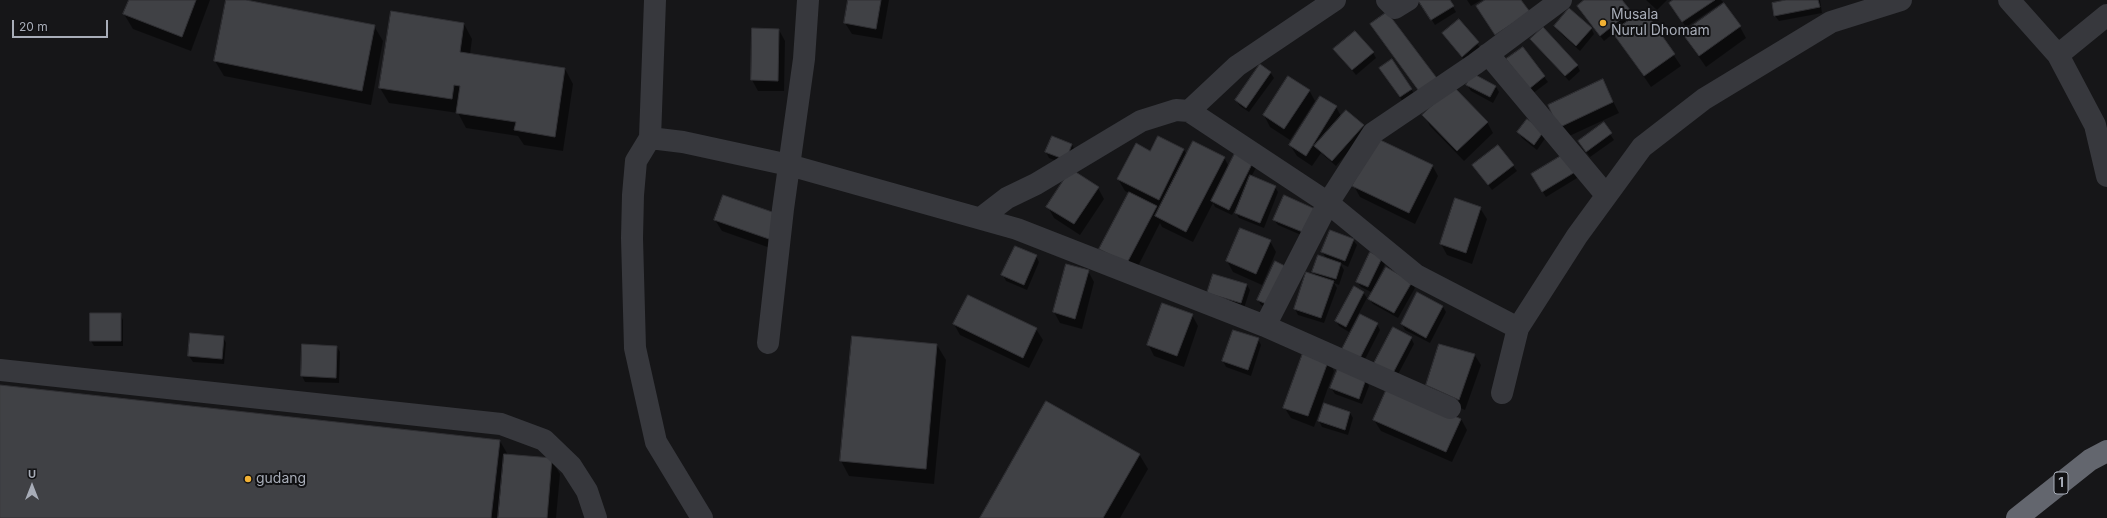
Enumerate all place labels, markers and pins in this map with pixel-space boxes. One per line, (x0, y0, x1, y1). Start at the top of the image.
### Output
place label: Musala Nurul Dhomam (1611, 7, 1710, 40)
marker: Musala Nurul Dhomam (1598, 18, 1608, 28)
place label: gudang (256, 471, 306, 487)
marker: gudang (243, 474, 253, 484)

